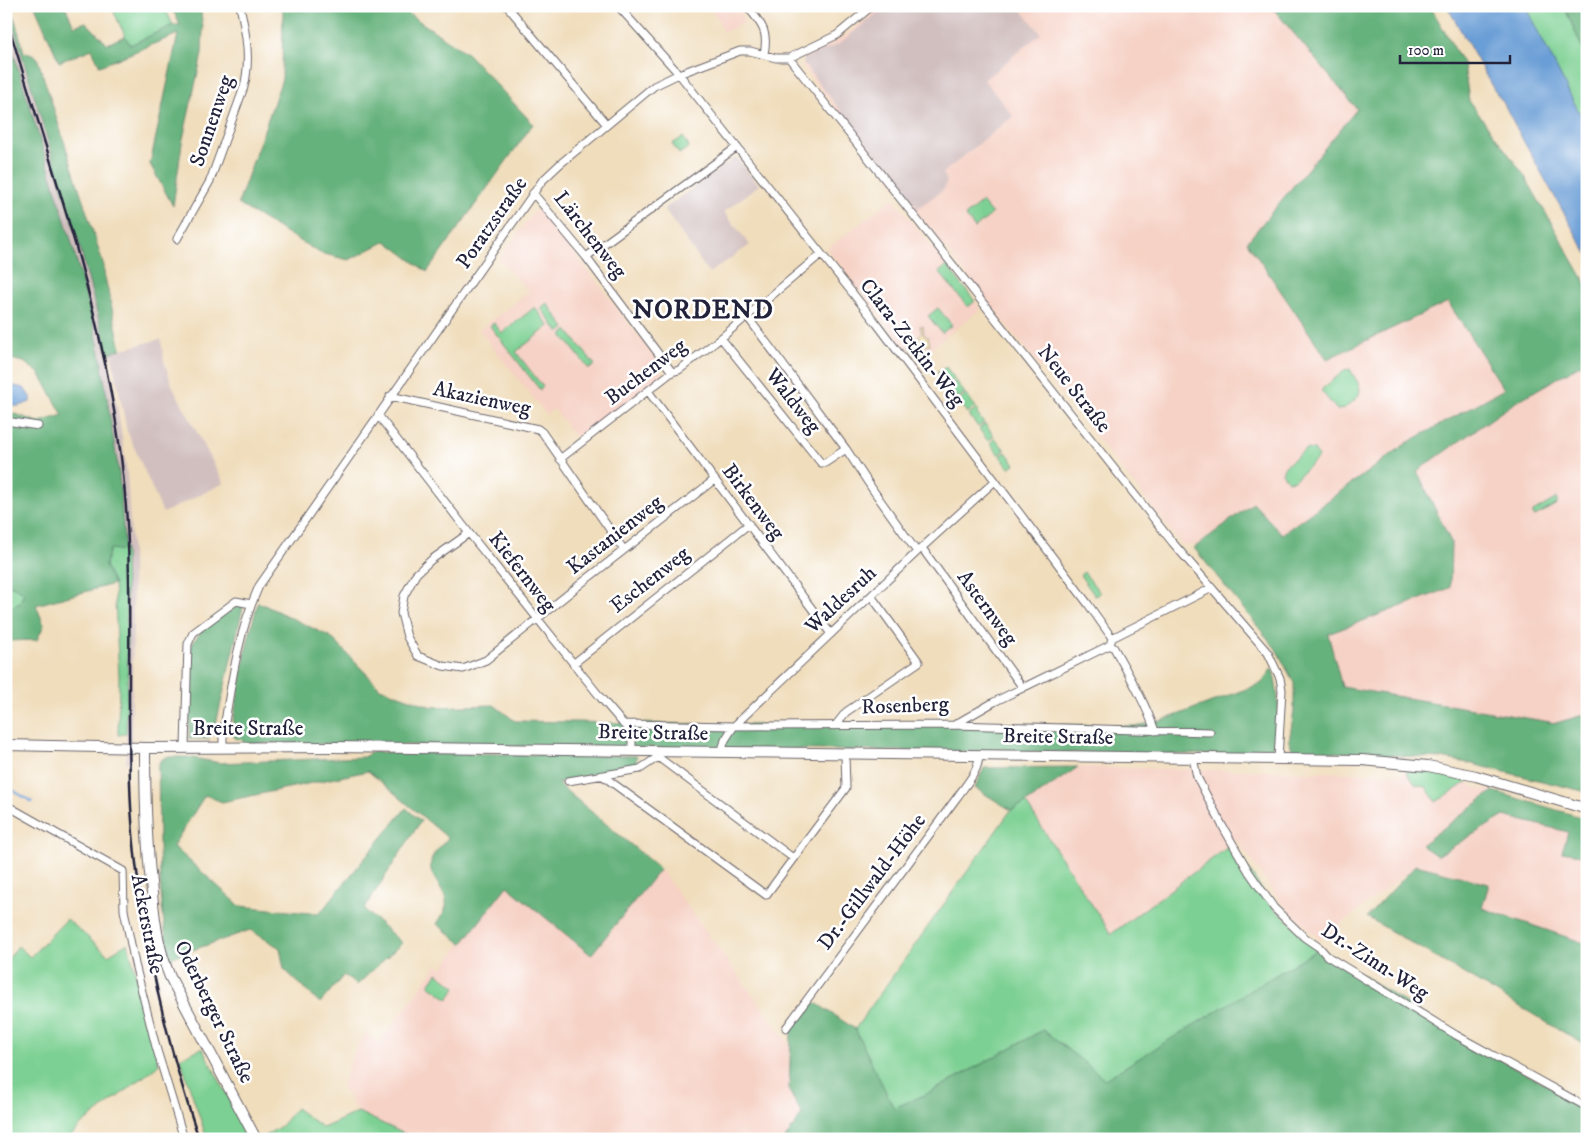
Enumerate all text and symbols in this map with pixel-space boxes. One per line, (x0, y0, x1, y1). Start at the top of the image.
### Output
scale bar (1400, 32, 1510, 64)
text: 100 m (1408, 41, 1444, 60)
street label: Sonnenweg (184, 71, 240, 170)
street label: Poratzstraße (451, 172, 533, 274)
street label: Lärchenweg (548, 186, 633, 284)
street label: Clara-Zetkin-Weg (854, 274, 971, 413)
district label: NORDEND (632, 294, 774, 327)
street label: Buchenweg (600, 332, 693, 411)
street label: Neue Straße (1032, 340, 1117, 439)
street label: Waldweg (759, 362, 827, 440)
street label: Akazienweg (431, 376, 534, 422)
street label: Birkenweg (716, 459, 790, 546)
street label: Kastanienweg (562, 489, 669, 581)
street label: Kiefernweg (482, 526, 562, 618)
street label: Eschenweg (605, 540, 696, 619)
street label: Waldesruh (799, 560, 882, 640)
street label: Asternweg (951, 565, 1023, 651)
street label: Rosenberg (861, 691, 950, 721)
street label: Breite Straße (193, 716, 304, 742)
street label: Breite Straße (597, 719, 709, 747)
street label: Breite Straße (1002, 723, 1114, 751)
street label: Dr.-Gillwald-Höhe (812, 808, 932, 955)
street label: Ackerstraße (125, 872, 169, 976)
street label: Dr.-Zinn-Weg (1316, 918, 1434, 1007)
street label: Oderberger Straße (168, 937, 260, 1088)

